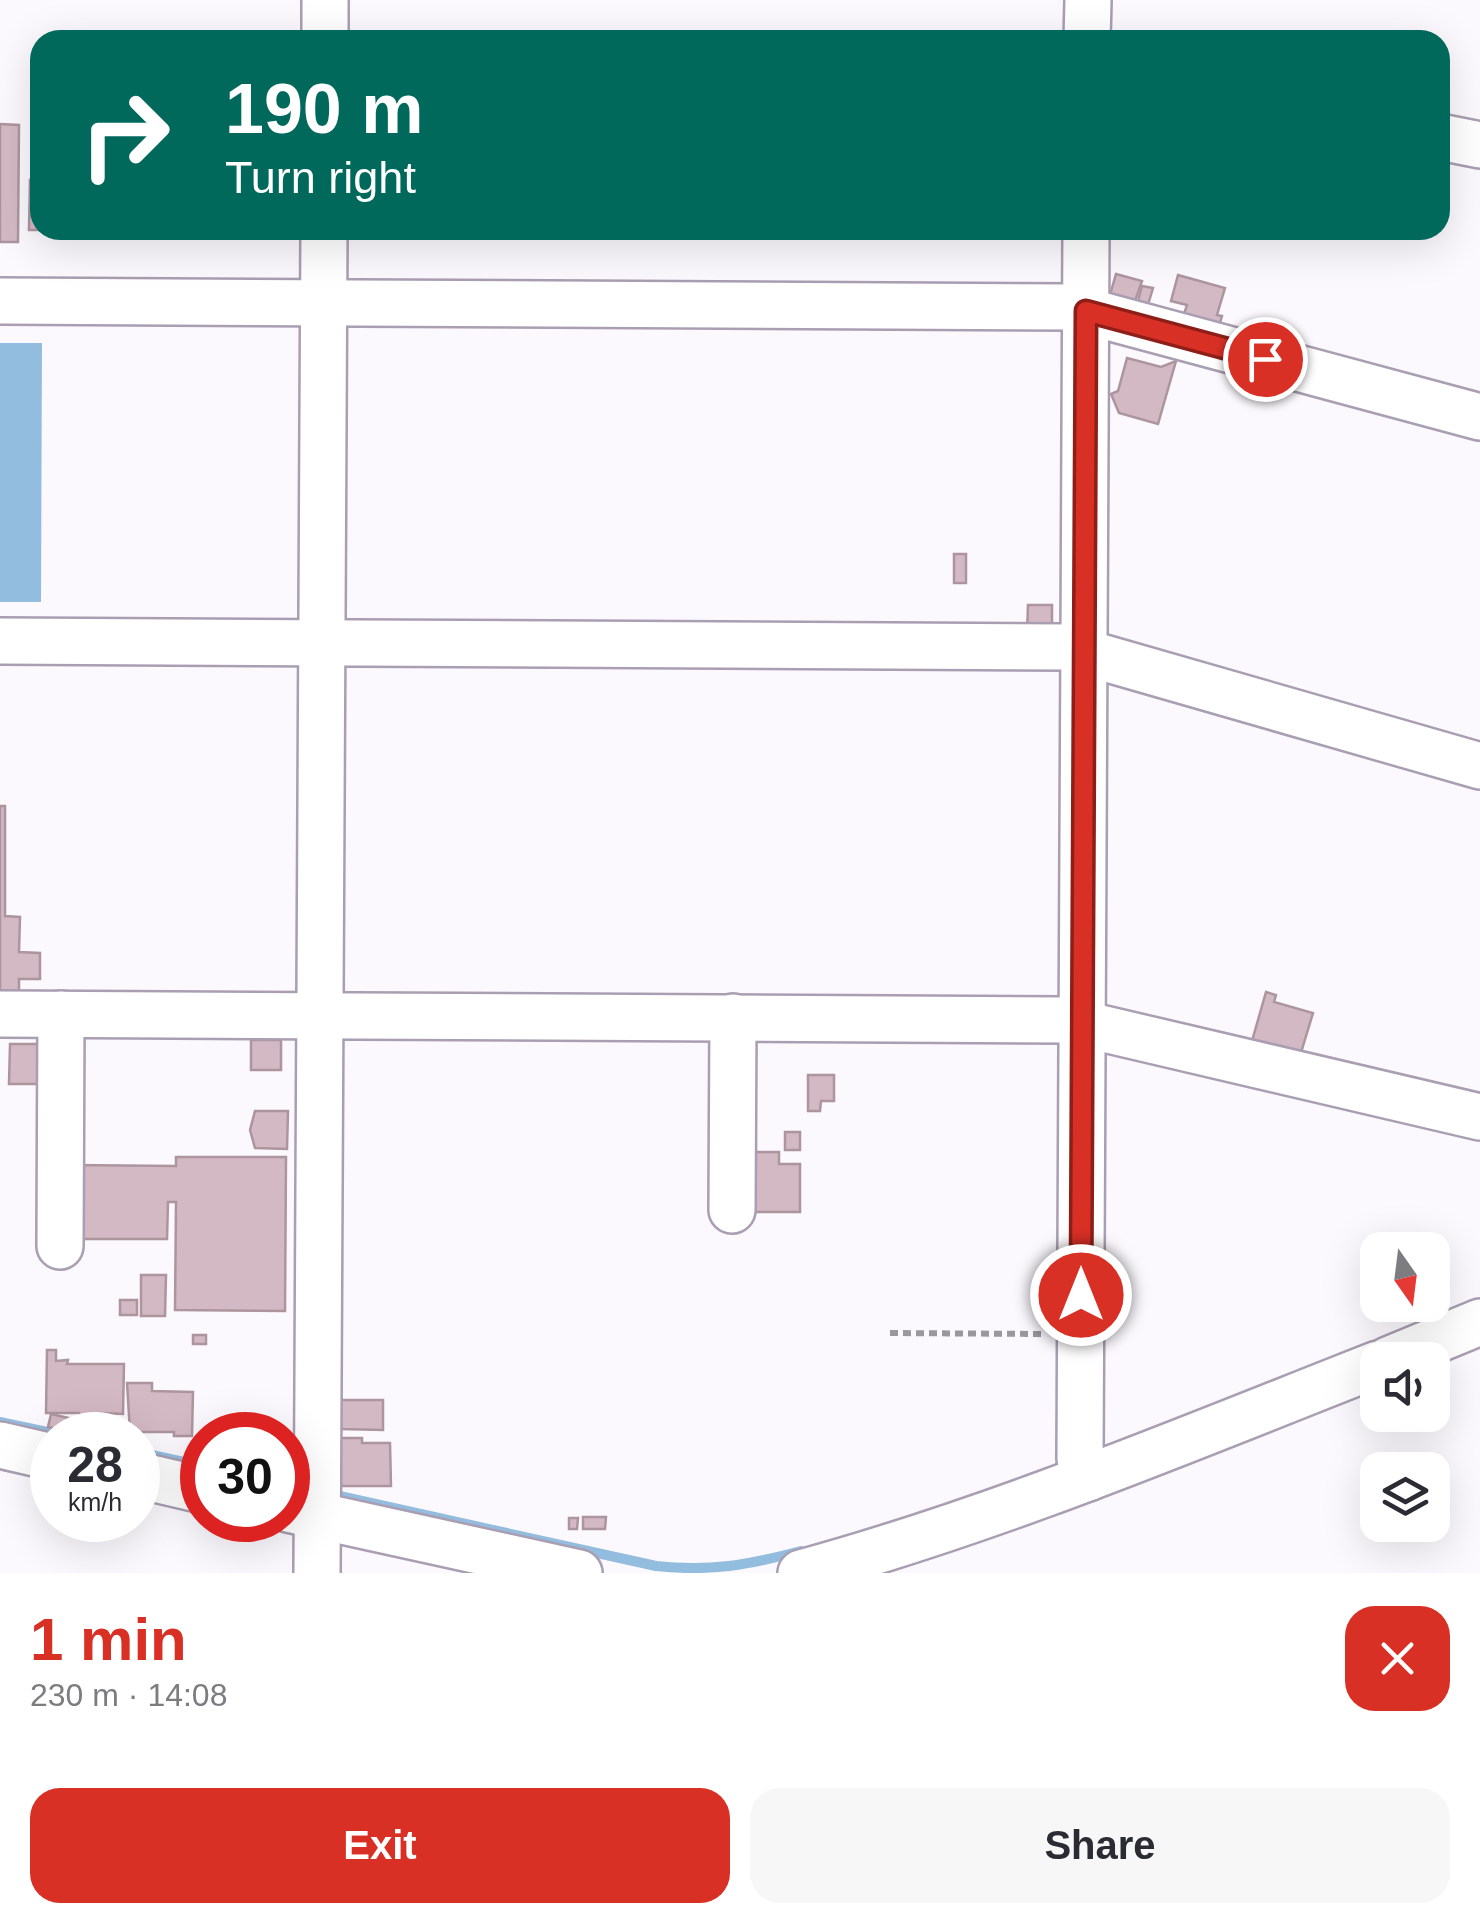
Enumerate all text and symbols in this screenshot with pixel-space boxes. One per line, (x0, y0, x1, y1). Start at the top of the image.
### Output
icon: right (60, 70, 190, 200)
text: 190 m (225, 70, 423, 148)
text: Turn right (225, 152, 416, 203)
pin (1223, 317, 1308, 402)
icon: arrive (1238, 332, 1293, 387)
north arrow (1360, 1232, 1450, 1322)
map controls (1360, 1232, 1450, 1542)
position arrow (1029, 1243, 1133, 1347)
button: sound (1360, 1342, 1450, 1432)
speed limit sign: 30 (180, 1412, 310, 1542)
text: 28 (67, 1437, 123, 1493)
button: layers (1360, 1452, 1450, 1542)
text: km/h (68, 1488, 122, 1516)
text: 1 min (30, 1606, 187, 1673)
button: close (1345, 1606, 1450, 1711)
text: 230 m · 14:08 (30, 1677, 227, 1713)
button: Exit (30, 1788, 730, 1903)
button: Share (750, 1788, 1450, 1903)

